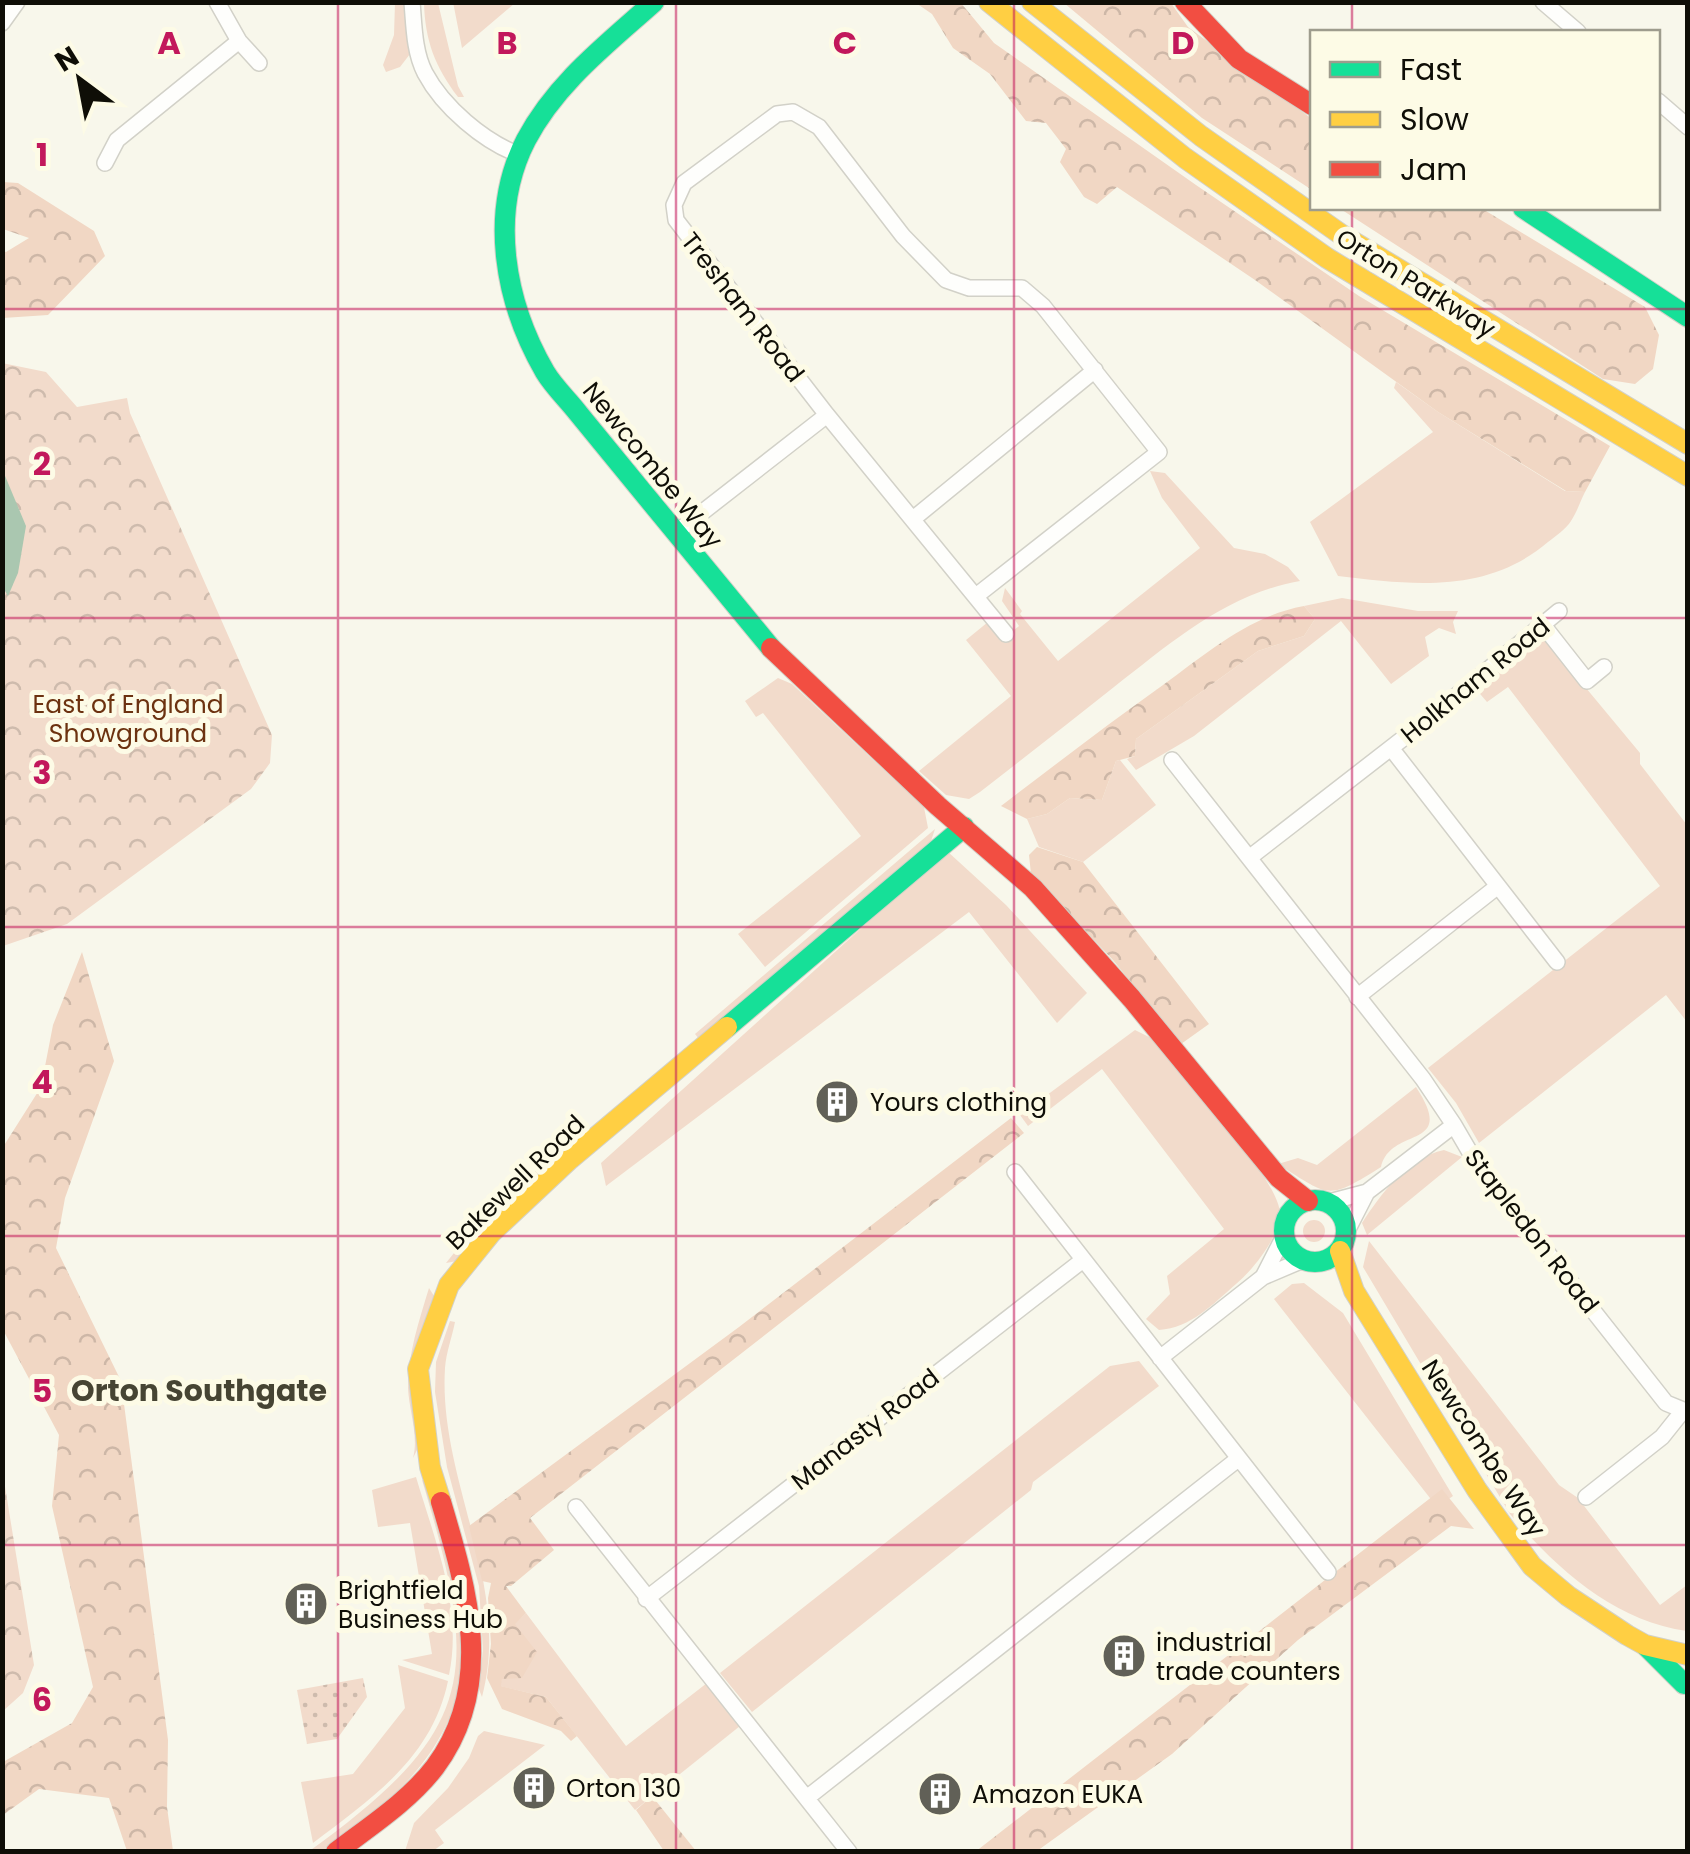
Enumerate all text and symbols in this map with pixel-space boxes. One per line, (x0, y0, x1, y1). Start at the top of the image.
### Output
text: A (157, 20, 181, 65)
text: B (496, 20, 518, 65)
text: C (833, 20, 857, 65)
text: D (1171, 20, 1195, 65)
north arrow (30, 30, 130, 130)
legend (1310, 30, 1660, 210)
text: N (48, 37, 86, 81)
text: Fast (1400, 48, 1462, 91)
text: Slow (1400, 98, 1469, 141)
text: 1 (36, 132, 48, 177)
text: Jam (1400, 148, 1467, 191)
street label: Orton Parkway (1329, 220, 1502, 346)
street label: Tresham Road (673, 225, 812, 390)
street label: Newcombe Way (575, 375, 731, 556)
text: 2 (33, 441, 51, 486)
street label: Holkham Road (1393, 609, 1557, 751)
park label: East of England Showground (32, 687, 224, 751)
text: 3 (32, 750, 52, 795)
text: 4 (31, 1059, 53, 1104)
building icon: Yours clothing (814, 1079, 860, 1125)
place label: Yours clothing (870, 1085, 1047, 1120)
street label: Bakewell Road (438, 1107, 592, 1258)
street label: Stapledon Road (1456, 1142, 1607, 1321)
street label: Newcombe Way (1413, 1353, 1554, 1544)
street label: Manasty Road (784, 1360, 947, 1498)
text: 5 (32, 1368, 52, 1413)
district label: Orton Southgate (71, 1369, 327, 1412)
place label: Brightfield Business Hub (338, 1573, 503, 1637)
building icon: Brightfield Business Hub (283, 1581, 329, 1627)
place label: industrial trade counters (1156, 1625, 1341, 1689)
building icon: industrial trade counters (1101, 1633, 1147, 1679)
text: 6 (32, 1677, 52, 1722)
building icon: Orton 130 (511, 1765, 557, 1811)
place label: Orton 130 (566, 1771, 681, 1806)
building icon: Amazon EUKA (917, 1771, 963, 1817)
place label: Amazon EUKA (972, 1777, 1143, 1812)

